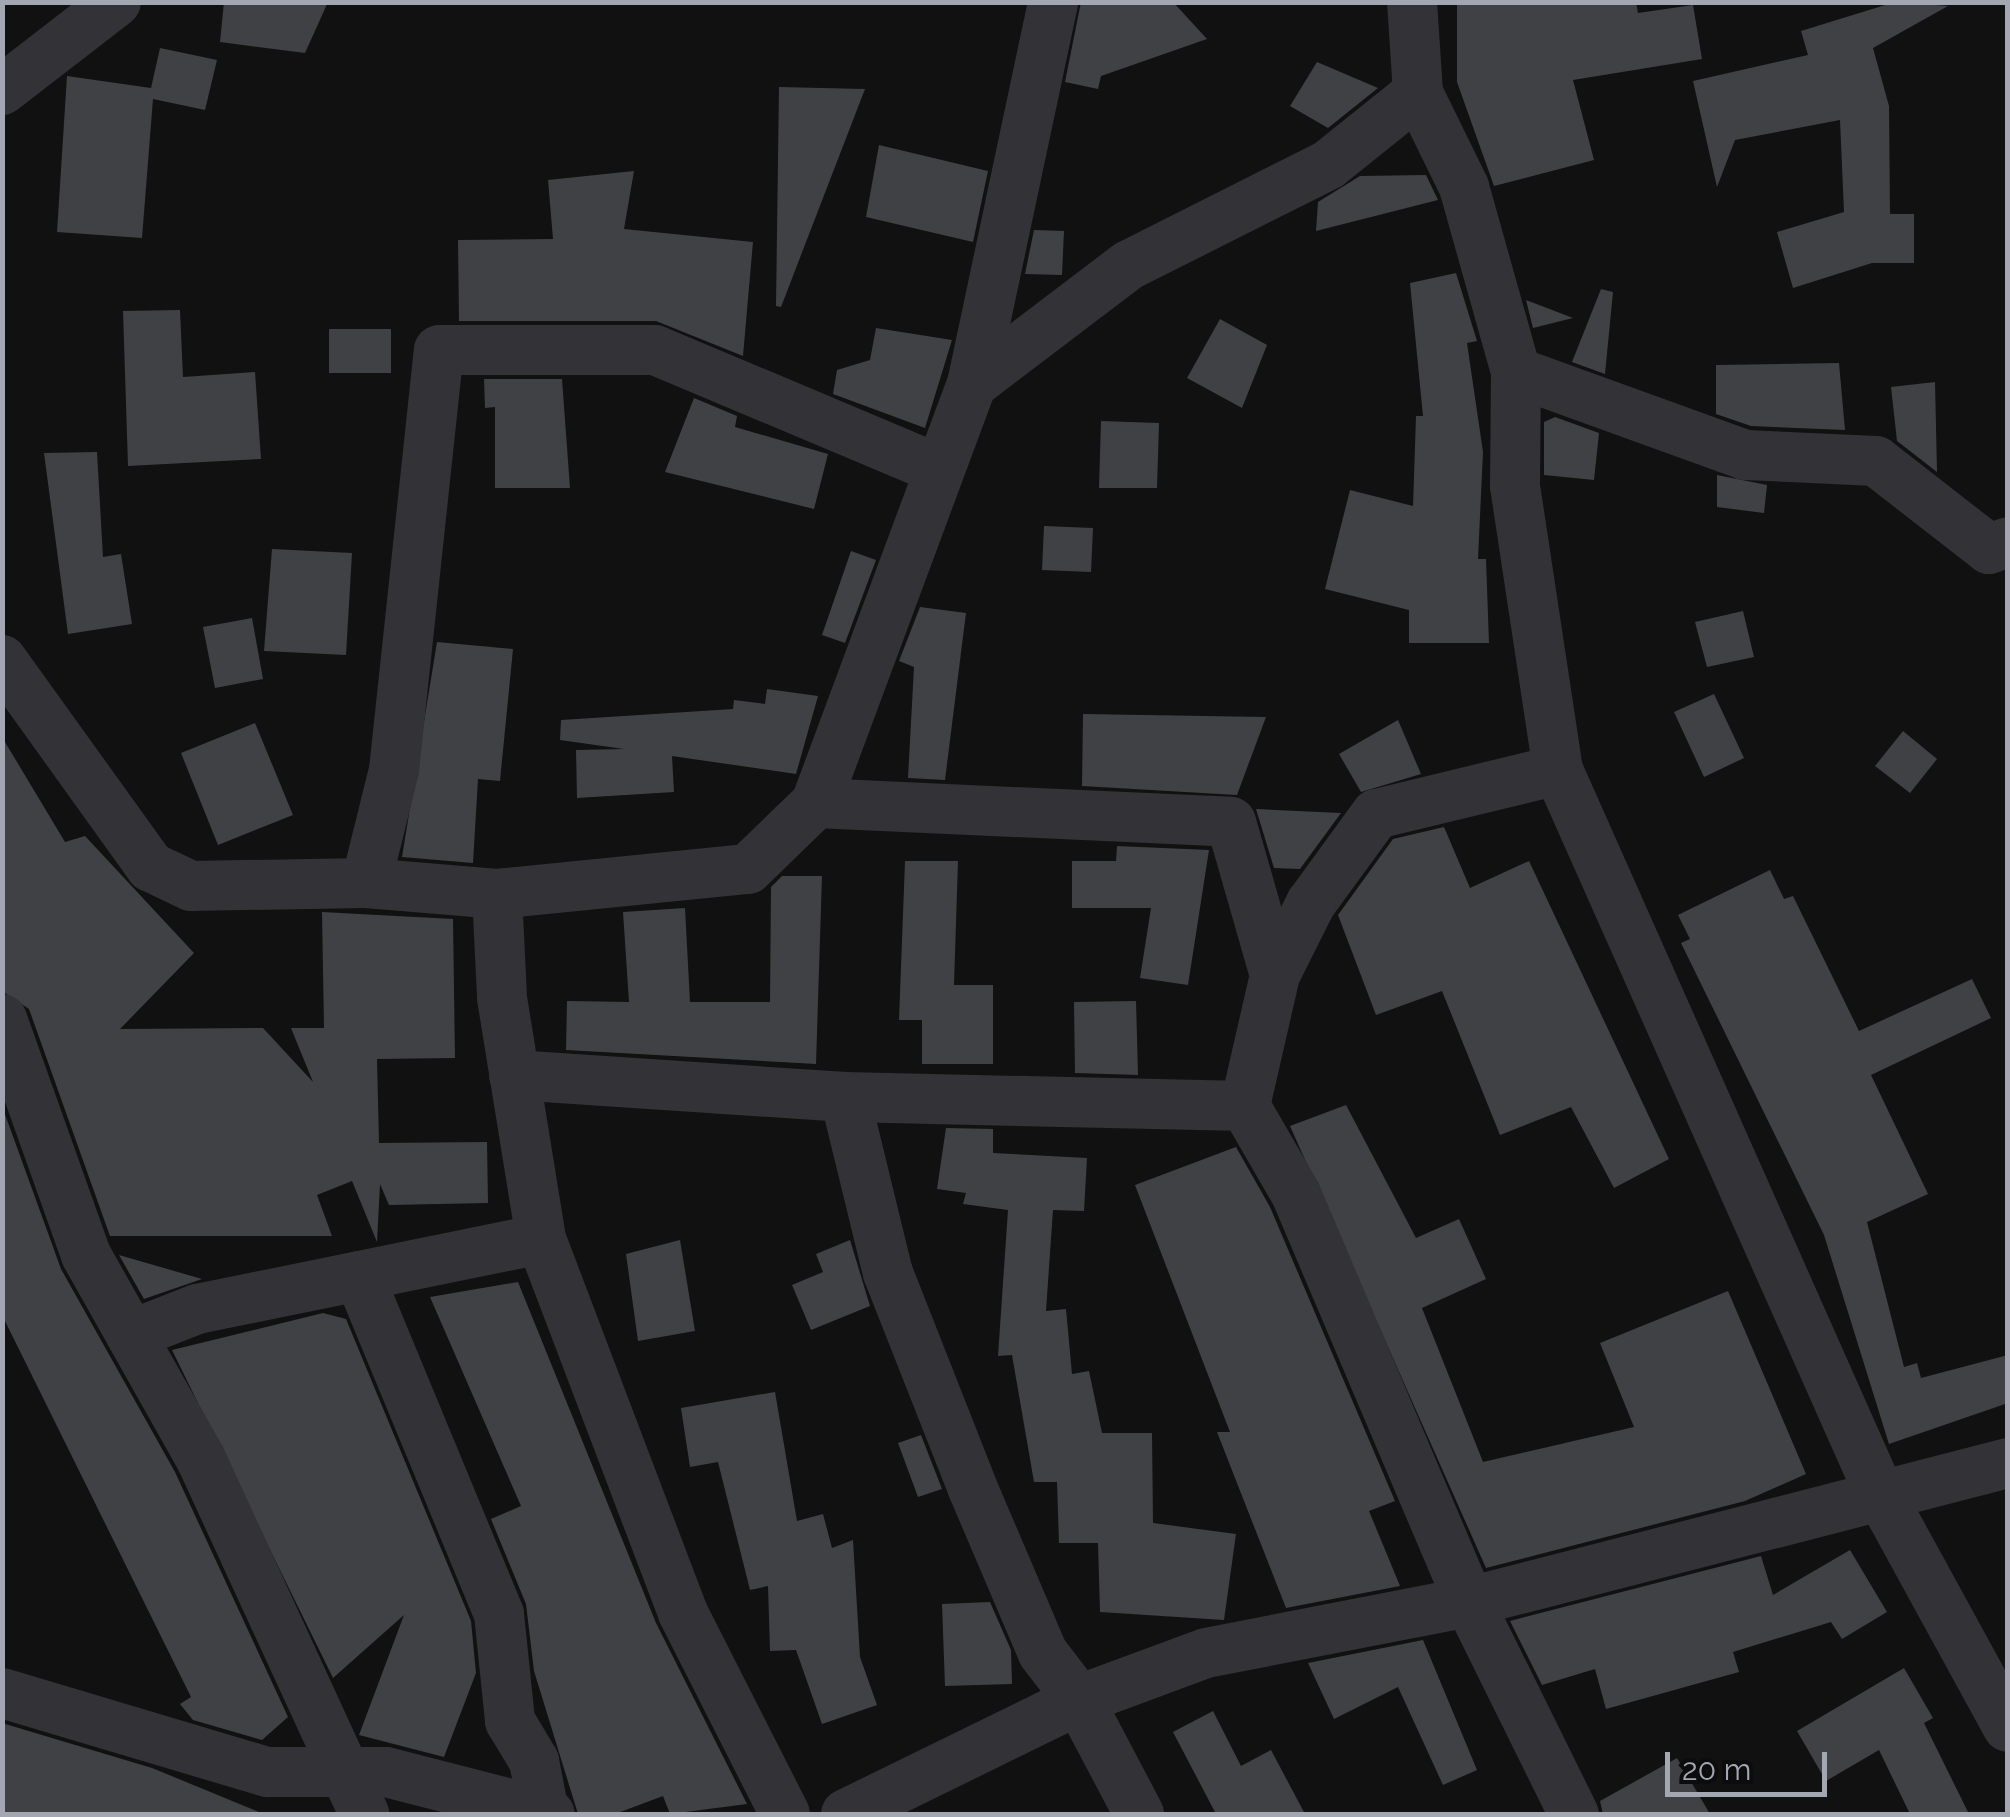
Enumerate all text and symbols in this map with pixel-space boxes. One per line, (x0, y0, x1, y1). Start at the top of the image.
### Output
scale bar (1670, 1732, 1832, 1794)
text: 20 m (1682, 1752, 1751, 1787)

